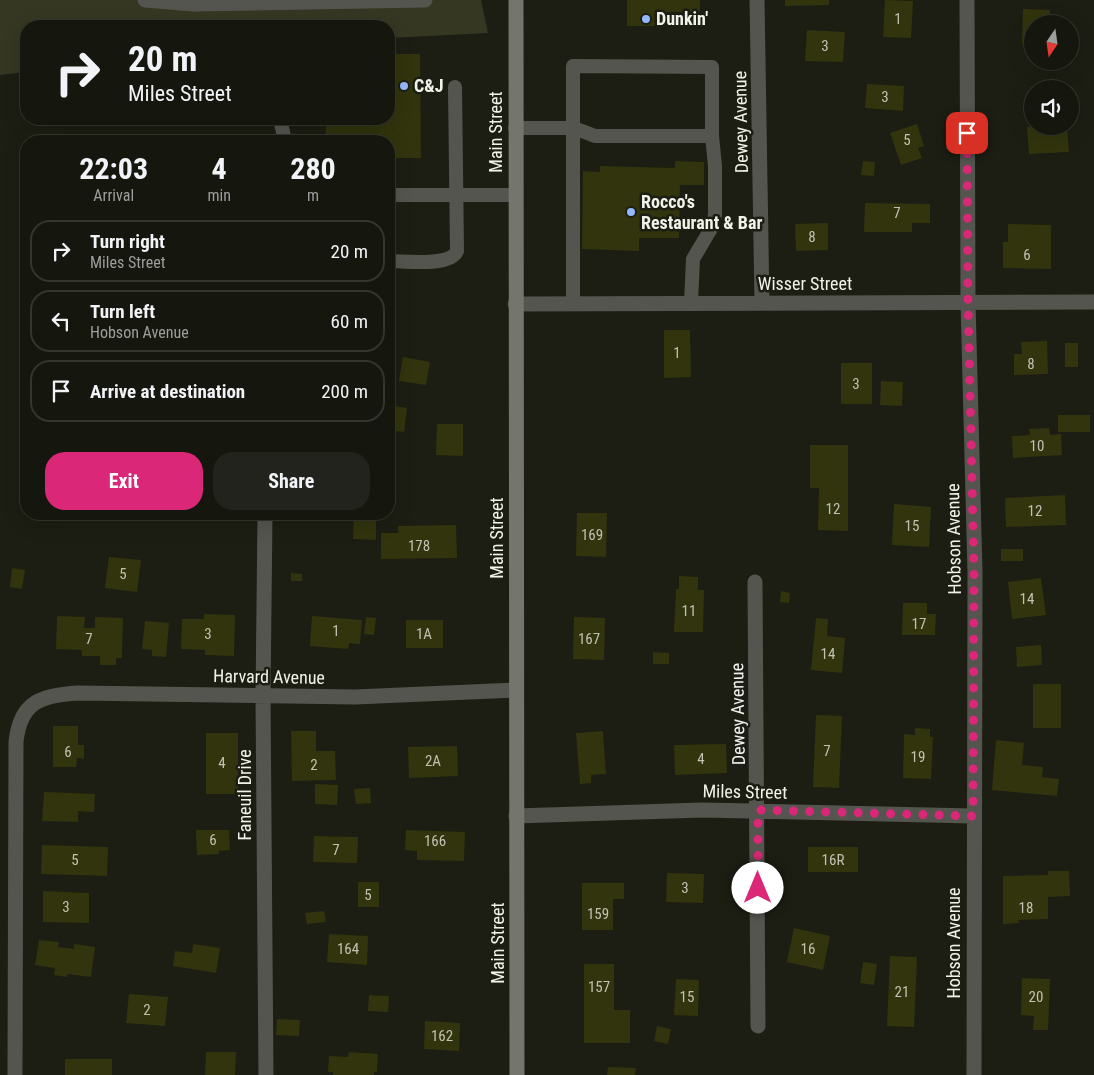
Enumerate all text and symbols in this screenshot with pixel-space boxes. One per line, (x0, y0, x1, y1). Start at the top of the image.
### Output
place label: Dunkin' (656, 8, 708, 29)
house number: 1 (894, 10, 902, 28)
marker: Dunkin' (640, 13, 652, 25)
north arrow (1024, 15, 1079, 70)
map controls (1024, 15, 1079, 135)
house number: 3 (821, 37, 829, 55)
text: 20 m (128, 39, 197, 80)
icon: right (45, 40, 110, 105)
street label: Dewey Avenue (729, 71, 752, 173)
place label: C&J (414, 75, 444, 96)
marker: C&J (398, 80, 410, 92)
button: sound (1024, 80, 1079, 135)
text: Miles Street (128, 81, 232, 106)
house number: 3 (881, 88, 889, 106)
street label: Main Street (485, 91, 506, 173)
pin (946, 112, 988, 154)
icon: arrive (953, 119, 981, 147)
house number: 5 (903, 131, 911, 149)
text: 22:03 (79, 151, 148, 186)
text: 4 (212, 151, 227, 186)
text: 280 (290, 151, 336, 186)
text: Arrival (93, 186, 134, 205)
text: min (207, 186, 231, 205)
text: m (307, 186, 319, 205)
place label: Rocco's Restaurant & Bar (641, 191, 762, 233)
house number: 7 (893, 204, 901, 222)
marker: Rocco's Restaurant & Bar (625, 206, 637, 218)
house number: 8 (808, 228, 816, 246)
text: Turn right (90, 230, 165, 253)
icon: right (47, 237, 75, 265)
text: 20 m (331, 240, 368, 263)
house number: 6 (1023, 246, 1031, 264)
text: Miles Street (90, 253, 165, 272)
street label: Wisser Street (758, 273, 852, 294)
text: Turn left (90, 300, 155, 323)
icon: left (47, 307, 75, 335)
text: 60 m (331, 310, 368, 333)
text: Hobson Avenue (90, 323, 189, 342)
house number: 1 (673, 344, 681, 362)
house number: 8 (1027, 355, 1035, 373)
house number: 3 (852, 375, 860, 393)
icon: arrive (47, 377, 75, 405)
text: Arrive at destination (90, 380, 245, 403)
text: 200 m (321, 380, 368, 403)
house number: 10 (1030, 437, 1044, 455)
button: Exit (45, 452, 203, 510)
button: Share (213, 452, 370, 510)
street label: Hobson Avenue (942, 483, 965, 595)
street label: Main Street (486, 497, 507, 579)
house number: 12 (826, 500, 840, 518)
house number: 12 (1028, 502, 1042, 520)
house number: 15 (905, 517, 919, 535)
house number: 169 (581, 526, 603, 544)
house number: 178 (408, 537, 430, 555)
house number: 5 (119, 565, 127, 583)
house number: 14 (1020, 590, 1034, 608)
house number: 11 (682, 602, 696, 620)
house number: 17 (912, 615, 926, 633)
house number: 1 (332, 622, 340, 640)
house number: 3 (204, 625, 212, 643)
house number: 1A (416, 625, 432, 643)
house number: 7 (85, 630, 93, 648)
house number: 167 (578, 630, 600, 648)
house number: 14 (821, 645, 835, 663)
street label: Dewey Avenue (726, 663, 749, 765)
street label: Harvard Avenue (213, 665, 325, 688)
house number: 7 (823, 742, 831, 760)
house number: 6 (64, 743, 72, 761)
house number: 19 (911, 748, 925, 766)
street label: Faneuil Drive (234, 749, 255, 841)
house number: 4 (697, 750, 705, 768)
house number: 2A (425, 752, 441, 770)
house number: 4 (218, 754, 226, 772)
house number: 2 (310, 756, 318, 774)
street label: Miles Street (702, 780, 788, 803)
house number: 6 (209, 831, 217, 849)
house number: 166 (424, 832, 446, 850)
house number: 7 (332, 841, 340, 859)
house number: 5 (71, 851, 79, 869)
house number: 16R (822, 851, 844, 869)
position arrow (731, 861, 783, 913)
house number: 3 (681, 879, 689, 897)
house number: 5 (364, 886, 372, 904)
street label: Hobson Avenue (943, 888, 964, 999)
house number: 3 (62, 898, 70, 916)
house number: 18 (1019, 899, 1033, 917)
street label: Main Street (487, 902, 508, 984)
house number: 159 (587, 905, 609, 923)
house number: 164 (337, 940, 359, 958)
house number: 16 (801, 940, 815, 958)
house number: 157 (588, 978, 610, 996)
house number: 21 (895, 983, 909, 1001)
house number: 15 (680, 988, 694, 1006)
house number: 20 (1029, 988, 1043, 1006)
house number: 2 (143, 1001, 151, 1019)
house number: 162 (431, 1027, 453, 1045)

